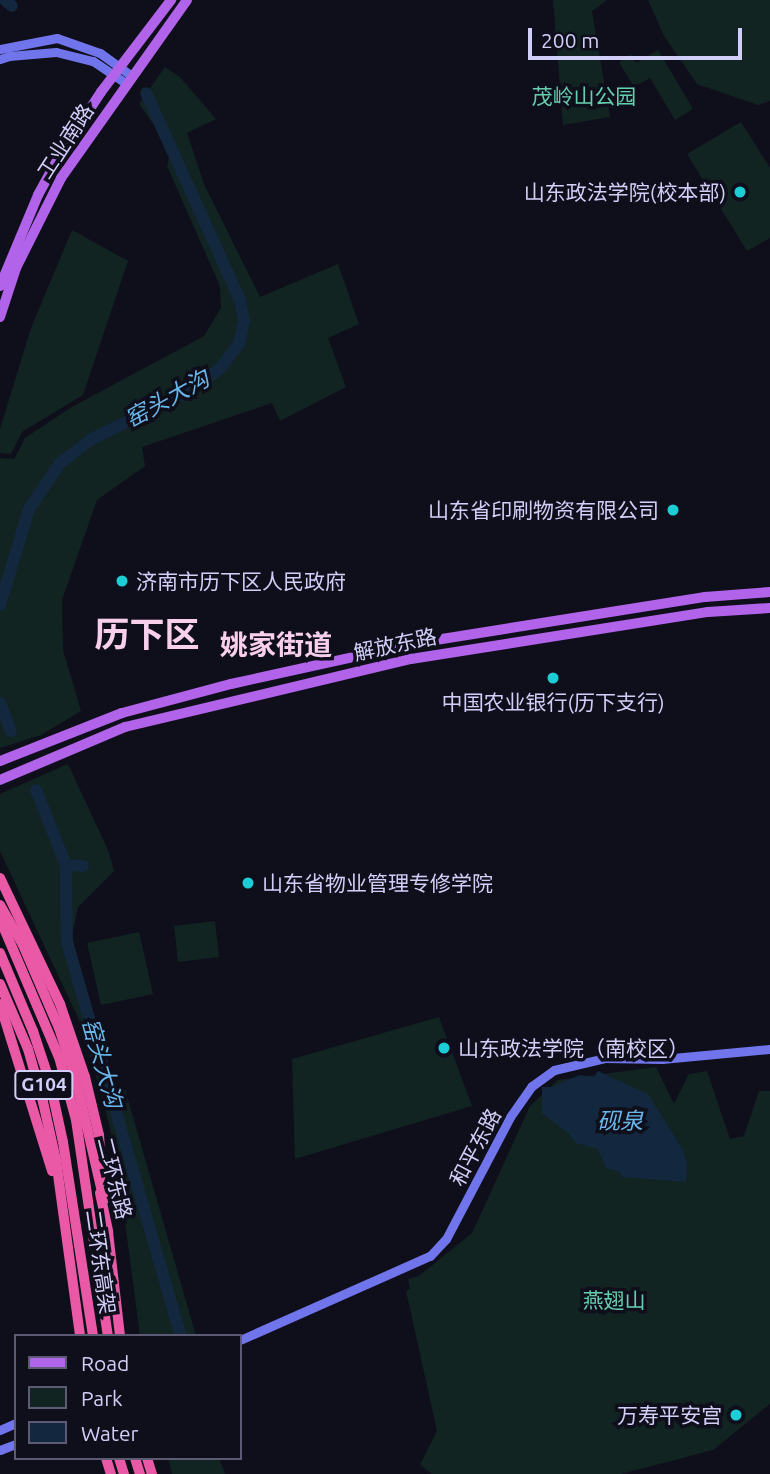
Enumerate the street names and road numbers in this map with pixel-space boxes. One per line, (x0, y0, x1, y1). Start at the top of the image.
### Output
street label: 工业南路 (32, 99, 98, 183)
street label: 解放东路 (351, 623, 439, 665)
road number: G104 (14, 1070, 74, 1100)
street label: 和平东路 (444, 1104, 506, 1190)
street label: 二环东路 (93, 1134, 137, 1222)
street label: 二环东高架 (81, 1208, 121, 1316)

